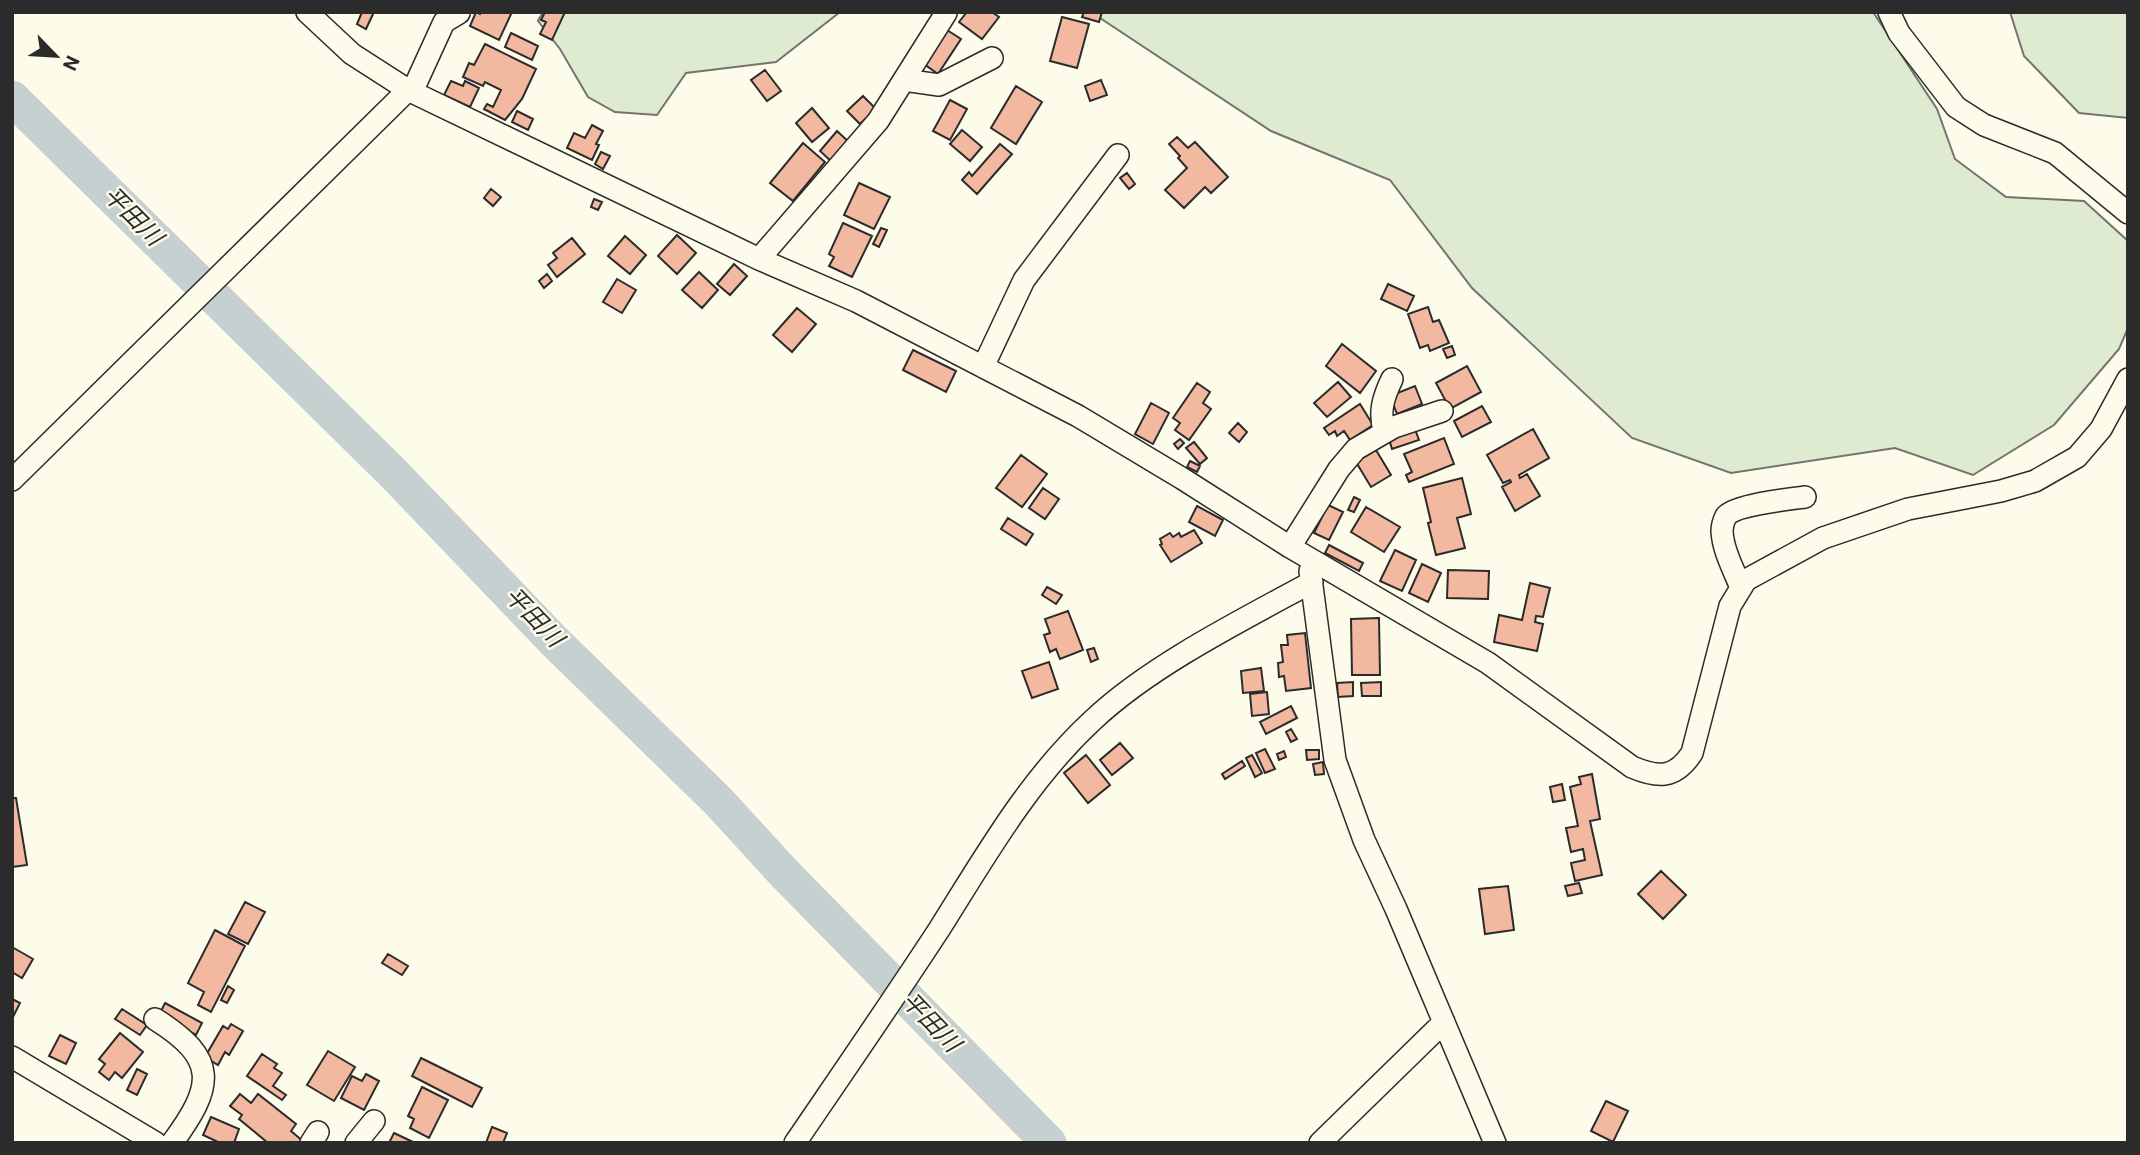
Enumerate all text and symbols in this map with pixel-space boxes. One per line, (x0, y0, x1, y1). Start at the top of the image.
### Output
north arrow (21, 21, 91, 91)
text: N (58, 52, 84, 74)
water label: 平田川 (98, 181, 170, 253)
water label: 平田川 (499, 581, 571, 655)
water label: 平田川 (896, 986, 968, 1060)

